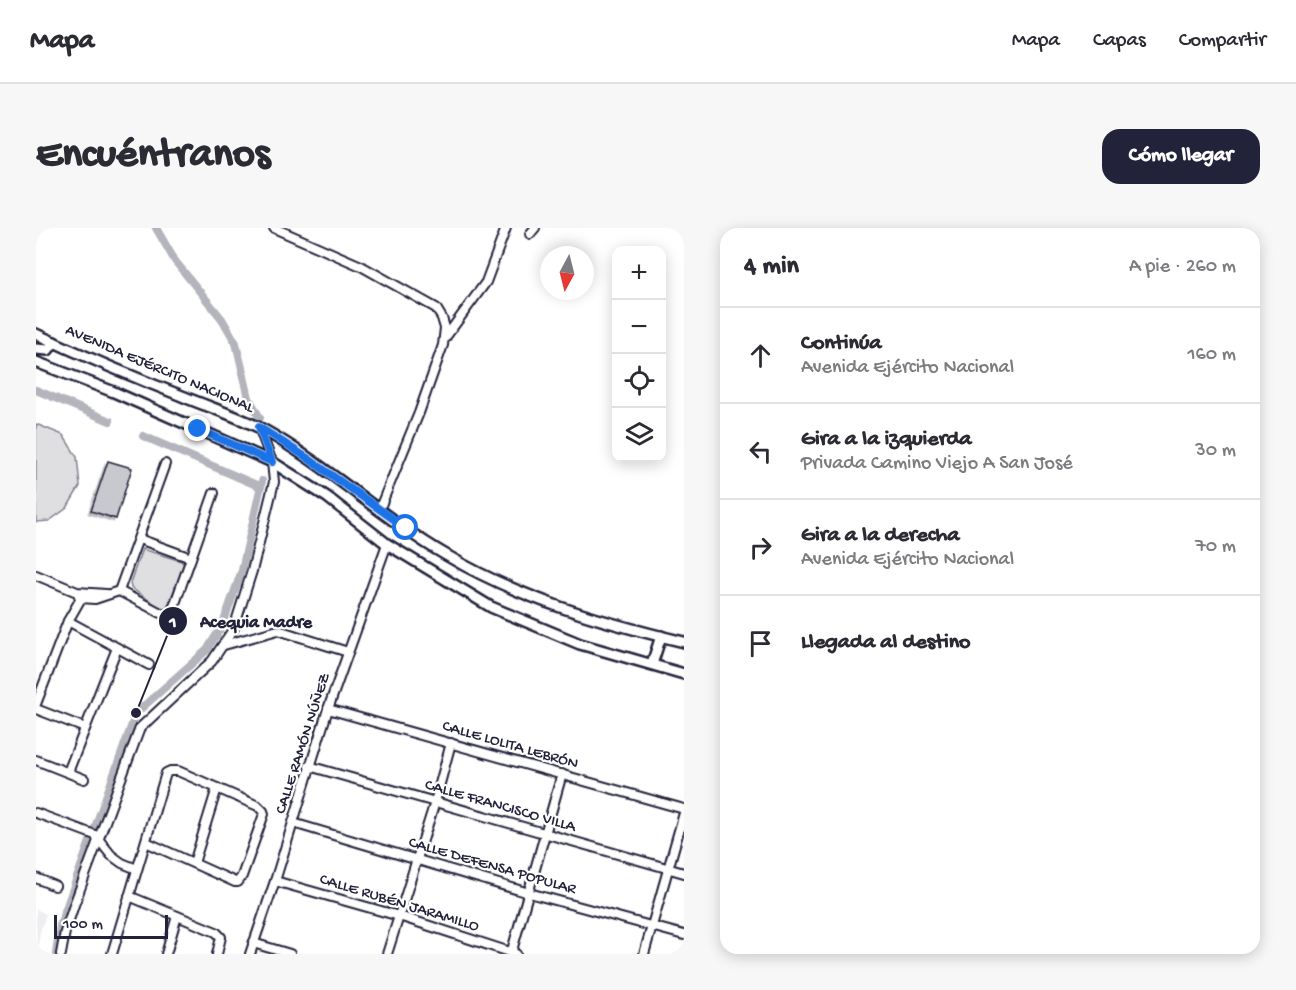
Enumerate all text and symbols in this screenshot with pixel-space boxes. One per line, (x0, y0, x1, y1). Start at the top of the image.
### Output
text: Mapa (30, 25, 94, 58)
text: Mapa (1012, 29, 1060, 54)
text: Capas (1093, 29, 1146, 54)
text: Compartir (1179, 29, 1266, 54)
button: Cómo llegar (1102, 129, 1260, 184)
text: Encuéntranos (36, 132, 270, 181)
north arrow (540, 246, 594, 300)
map controls (612, 246, 666, 462)
button: + (612, 246, 666, 300)
text: 4 min (744, 252, 799, 283)
text: A pie · 260 m (1129, 256, 1236, 279)
button: − (612, 300, 666, 354)
street label: AVENIDA EJÉRCITO NACIONAL (62, 322, 257, 419)
text: Continúa (801, 331, 882, 357)
icon: ahead (744, 339, 777, 372)
text: 160 m (1187, 344, 1236, 367)
button: locate (612, 354, 666, 408)
text: Avenida Ejército Nacional (801, 357, 1014, 380)
button: layers (612, 408, 666, 462)
route end (184, 415, 210, 441)
text: Gira a la izquierda (801, 427, 972, 453)
icon: left (744, 435, 777, 468)
text: 30 m (1195, 440, 1236, 463)
text: Privada Camino Viejo A San José (801, 453, 1073, 476)
route start (392, 514, 418, 540)
text: Gira a la derecha (801, 523, 959, 549)
icon: right (744, 531, 777, 564)
text: 70 m (1195, 536, 1236, 559)
text: Avenida Ejército Nacional (801, 549, 1014, 572)
callout: Acequia Madre (158, 603, 324, 639)
text: 1 (168, 613, 177, 634)
text: Acequia Madre (199, 613, 313, 634)
icon: arrive (744, 627, 777, 660)
text: Llegada al destino (801, 630, 971, 656)
street label: CALLE RAMÓN NÚÑEZ (271, 670, 336, 817)
street label: CALLE LOLITA LEBRÓN (440, 717, 580, 775)
street label: CALLE FRANCISCO VILLA (422, 776, 579, 838)
street label: CALLE DEFENSA POPULAR (406, 834, 579, 900)
street label: CALLE RUBÉN JARAMILLO (317, 871, 481, 937)
scale bar (54, 912, 168, 940)
text: 100 m (63, 916, 103, 935)

